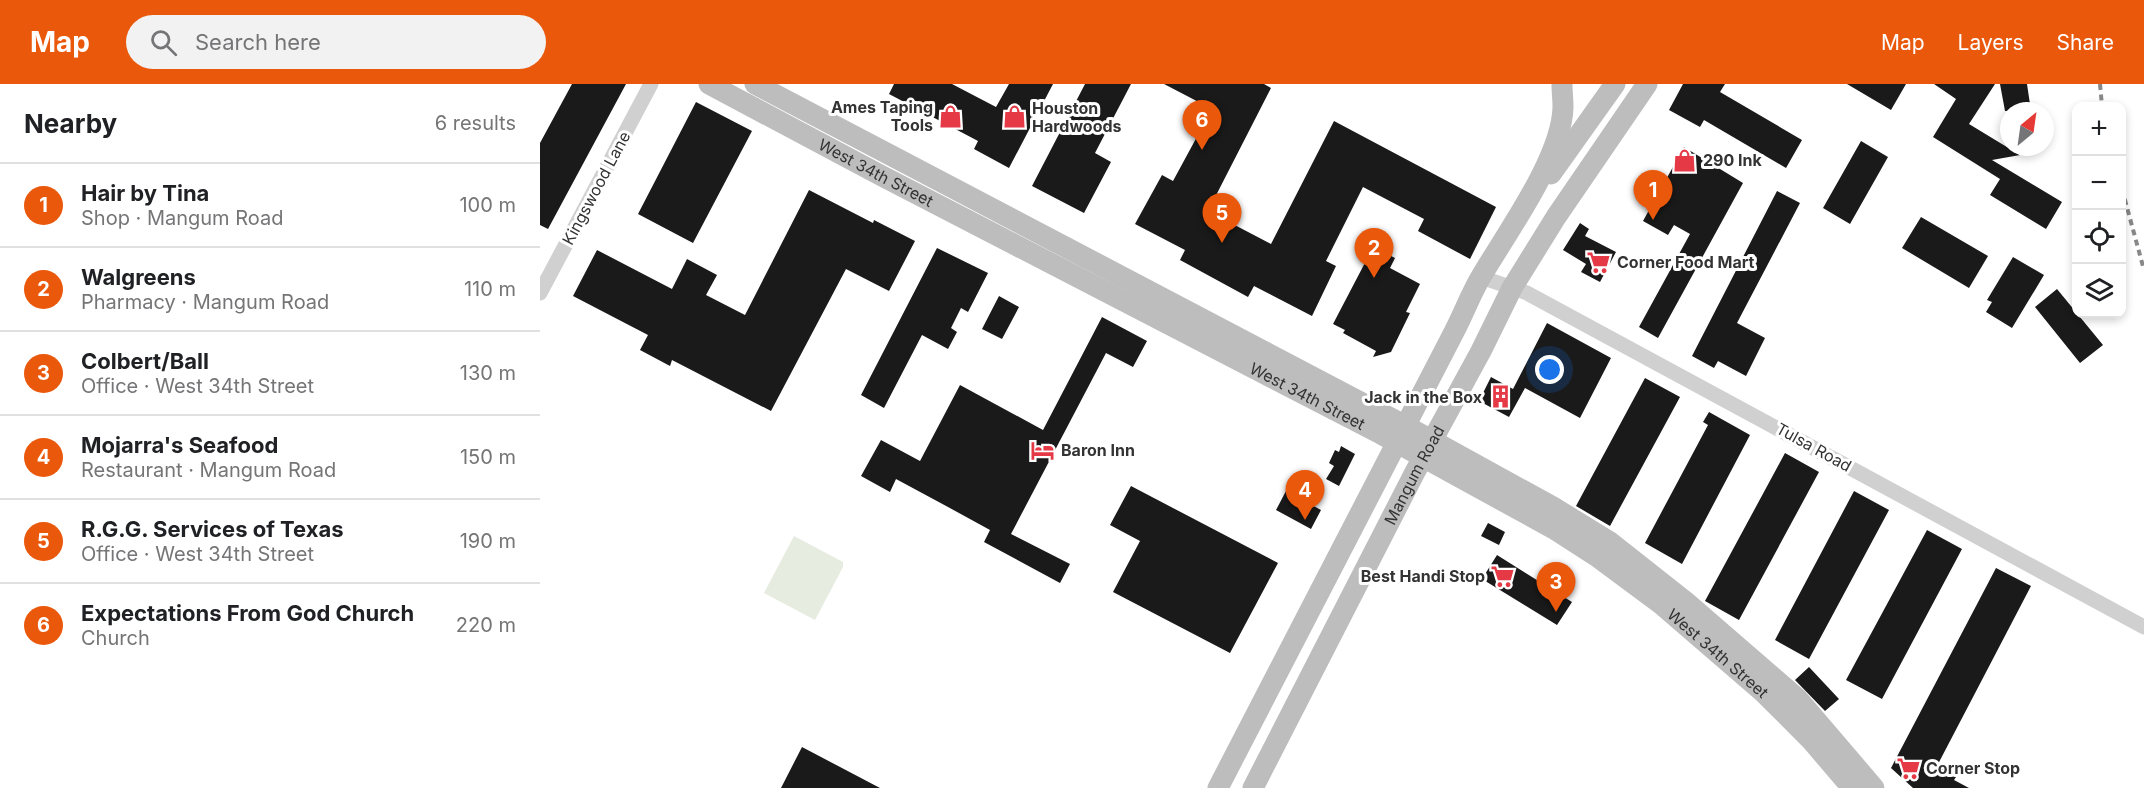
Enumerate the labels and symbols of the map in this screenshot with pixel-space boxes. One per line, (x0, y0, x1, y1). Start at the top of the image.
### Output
place label: Ames Taping Tools (831, 97, 933, 135)
place label: Houston Hardwoods (1032, 98, 1122, 136)
pin: 6 (1182, 100, 1222, 150)
north arrow (2000, 102, 2054, 156)
shop icon: Ames Taping Tools (938, 103, 964, 129)
shop icon: Houston Hardwoods (1001, 104, 1027, 130)
street label: Kingswood Lane (558, 128, 634, 248)
street label: West 34th Street (815, 134, 937, 211)
shop icon: 290 Ink (1672, 147, 1698, 173)
place label: 290 Ink (1703, 150, 1763, 170)
pin: 1 (1634, 170, 1672, 220)
pin: 5 (1202, 194, 1242, 243)
pin: 2 (1354, 228, 1394, 278)
supermarket icon: Corner Food Mart (1586, 249, 1612, 275)
place label: Corner Food Mart (1617, 252, 1755, 272)
your location (1535, 355, 1564, 384)
street label: West 34th Street (1247, 358, 1369, 434)
building icon: Jack in the Box (1487, 384, 1513, 410)
place label: Jack in the Box (1364, 387, 1482, 407)
street label: Tulsa Road (1773, 418, 1855, 476)
street label: Mangum Road (1380, 422, 1448, 528)
hotel icon: Baron Inn (1030, 437, 1056, 463)
place label: Baron Inn (1061, 440, 1135, 460)
pin: 4 (1286, 470, 1324, 520)
pin: 3 (1536, 562, 1576, 612)
supermarket icon: Best Handi Stop (1490, 563, 1516, 589)
place label: Best Handi Stop (1361, 566, 1485, 586)
street label: West 34th Street (1663, 604, 1773, 702)
supermarket icon: Corner Stop (1895, 755, 1921, 781)
place label: Corner Stop (1926, 758, 2020, 778)

